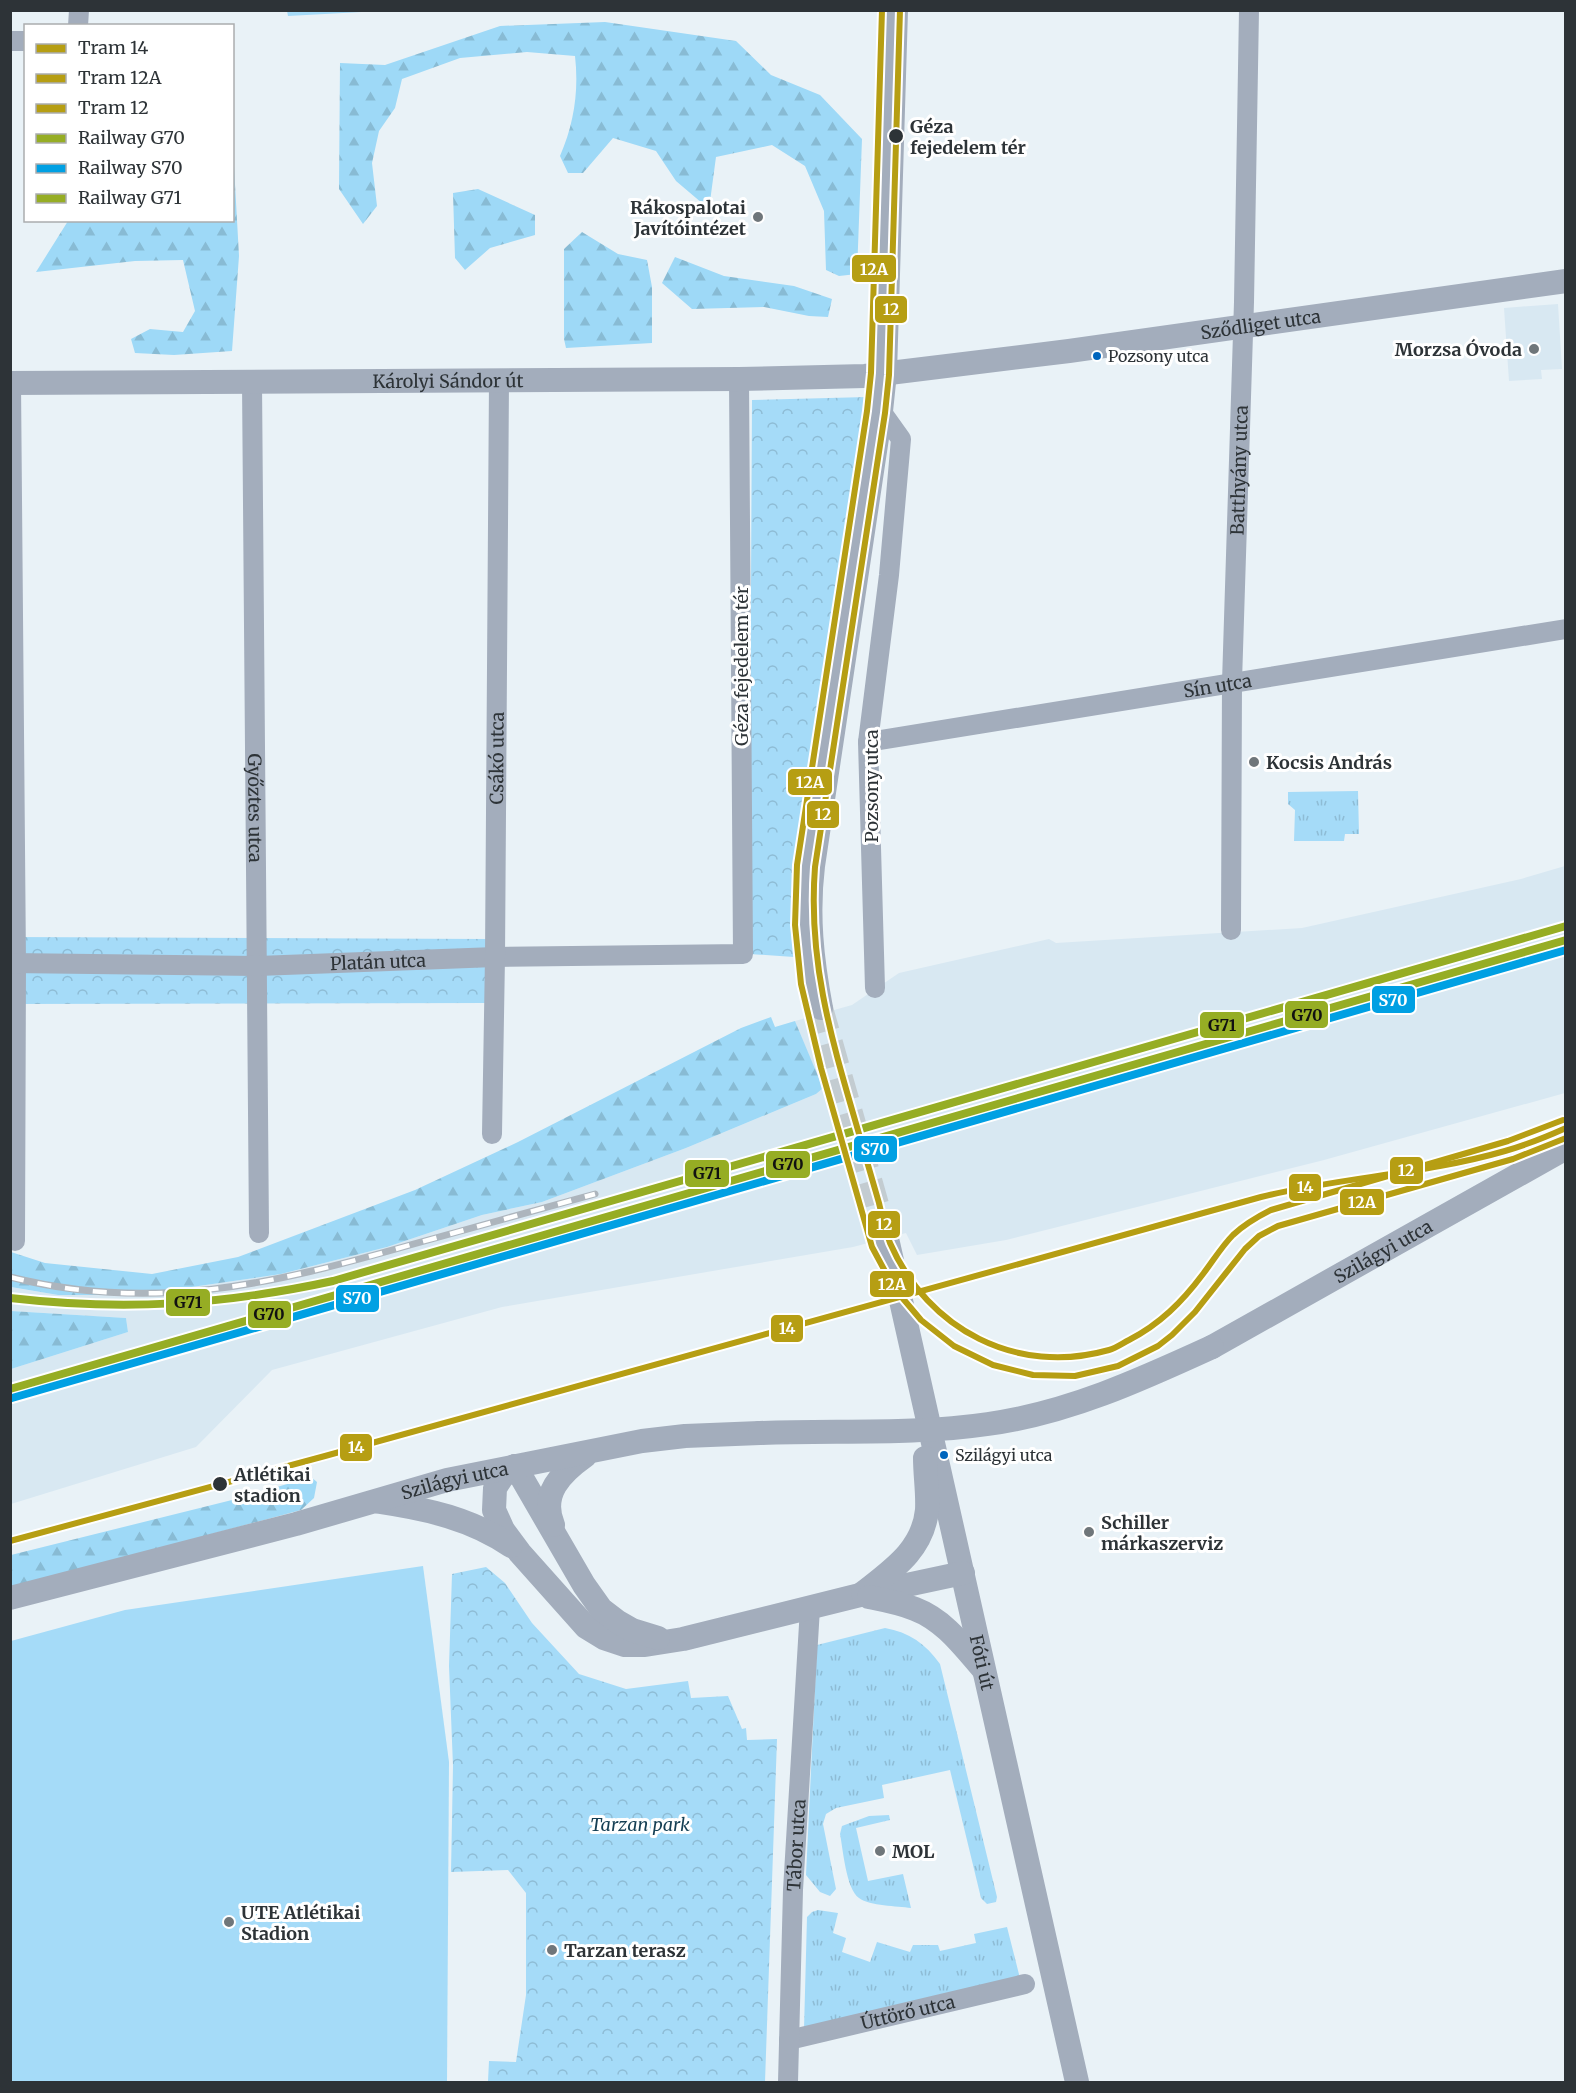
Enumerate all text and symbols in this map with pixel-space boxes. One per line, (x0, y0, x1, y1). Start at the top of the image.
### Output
legend (24, 24, 234, 222)
text: Tram 14 (78, 36, 148, 59)
text: Tram 12A (78, 66, 162, 89)
text: Tram 12 (78, 96, 149, 119)
place label: Géza fejedelem tér (910, 115, 1026, 159)
text: Railway G70 (78, 126, 185, 149)
marker: Géza fejedelem tér (887, 127, 905, 145)
text: Railway S70 (78, 156, 183, 179)
text: Railway G71 (78, 186, 182, 209)
place label: Rákospalotai Javítóintézet (630, 196, 747, 240)
marker: Rákospalotai Javítóintézet (751, 210, 765, 224)
line badge: 12A (851, 254, 897, 283)
text: 12A (860, 259, 889, 279)
line badge: 12 (874, 295, 908, 324)
text: 12 (883, 299, 899, 319)
street label: Sződliget utca (1199, 304, 1322, 344)
place label: Morzsa Óvoda (1395, 338, 1522, 361)
marker: Morzsa Óvoda (1527, 342, 1541, 356)
place label: Pozsony utca (1108, 346, 1209, 366)
marker: Pozsony utca (1091, 350, 1103, 362)
street label: Károlyi Sándor út (372, 369, 524, 393)
street label: Batthyány utca (1225, 404, 1252, 536)
street label: Géza fejedelem tér (730, 586, 753, 746)
street label: Sín utca (1182, 669, 1254, 702)
street label: Csákó utca (485, 711, 508, 804)
street label: Pozsony utca (860, 729, 883, 843)
place label: Kocsis András (1266, 751, 1392, 774)
street label: Győztes utca (244, 753, 267, 863)
marker: Kocsis András (1247, 755, 1261, 769)
line badge: 12A (787, 768, 833, 796)
text: 12A (796, 772, 825, 792)
line badge: 12 (806, 800, 840, 829)
text: 12 (815, 804, 831, 824)
street label: Platán utca (330, 948, 427, 975)
line badge: S70 (1371, 985, 1416, 1014)
text: S70 (1378, 990, 1408, 1010)
line badge: G70 (1284, 1000, 1329, 1029)
text: G70 (1291, 1005, 1323, 1025)
line badge: G71 (1199, 1011, 1245, 1039)
text: G71 (1208, 1015, 1237, 1035)
line badge: S70 (853, 1135, 898, 1163)
text: S70 (860, 1139, 890, 1159)
line badge: G70 (765, 1150, 811, 1179)
text: G70 (772, 1154, 804, 1174)
line badge: 12 (1389, 1156, 1424, 1185)
line badge: G71 (684, 1159, 730, 1188)
text: 12 (1398, 1160, 1414, 1180)
text: G71 (693, 1163, 722, 1183)
line badge: 14 (1288, 1173, 1322, 1202)
text: 14 (1297, 1177, 1313, 1197)
line badge: 12A (1339, 1188, 1385, 1216)
text: 12A (1348, 1192, 1377, 1212)
line badge: 12 (867, 1210, 901, 1239)
text: 12 (876, 1214, 892, 1234)
street label: Szilágyi utca (1329, 1214, 1437, 1288)
line badge: 12A (869, 1270, 915, 1298)
text: 12A (878, 1274, 907, 1294)
line badge: S70 (335, 1284, 380, 1313)
line badge: G71 (165, 1288, 211, 1317)
text: S70 (342, 1288, 372, 1308)
text: G71 (174, 1292, 203, 1312)
line badge: G70 (247, 1300, 292, 1329)
text: G70 (253, 1304, 285, 1324)
line badge: 14 (770, 1314, 804, 1343)
text: 14 (779, 1318, 795, 1338)
line badge: 14 (339, 1433, 373, 1462)
text: 14 (348, 1437, 364, 1457)
place label: Szilágyi utca (955, 1445, 1053, 1465)
marker: Szilágyi utca (938, 1449, 950, 1461)
street label: Szilágyi utca (398, 1456, 510, 1504)
place label: Atlétikai stadion (233, 1463, 311, 1507)
marker: Atlétikai stadion (211, 1475, 229, 1493)
place label: Schiller márkaszerviz (1101, 1511, 1223, 1555)
marker: Schiller márkaszerviz (1082, 1525, 1096, 1539)
street label: Fóti út (965, 1633, 1000, 1692)
street label: Tábor utca (781, 1798, 810, 1892)
park label: Tarzan park (590, 1813, 690, 1836)
place label: MOL (892, 1840, 935, 1863)
marker: MOL (873, 1844, 887, 1858)
place label: UTE Atlétikai Stadion (241, 1901, 360, 1945)
marker: UTE Atlétikai Stadion (222, 1915, 236, 1929)
place label: Tarzan terasz (564, 1939, 686, 1962)
marker: Tarzan terasz (545, 1943, 559, 1957)
street label: Úttörő utca (858, 1989, 958, 2034)

